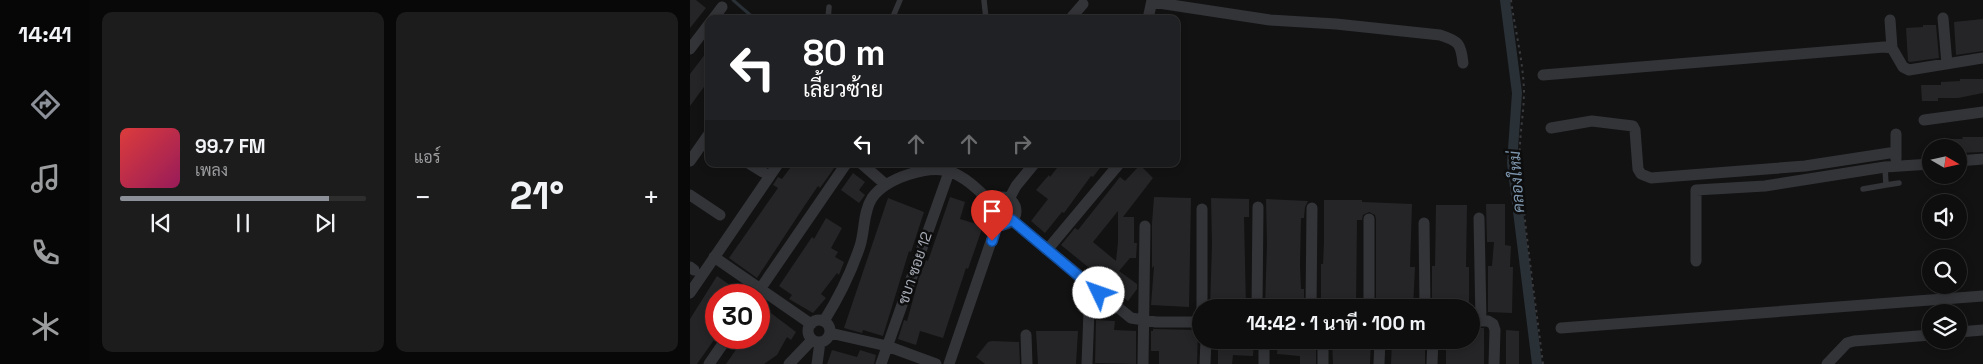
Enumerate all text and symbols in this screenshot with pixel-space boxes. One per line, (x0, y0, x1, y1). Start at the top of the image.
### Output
text: 14:41 (18, 20, 72, 48)
text: 80 m (803, 31, 885, 75)
icon: left (720, 35, 785, 100)
text: เลี้ยวซ้าย (803, 75, 883, 103)
icon: directions (28, 87, 63, 122)
icon: left (849, 130, 877, 158)
icon: ahead (902, 130, 930, 158)
icon: ahead (955, 130, 983, 158)
icon: right (1008, 130, 1036, 158)
text: 99.7 FM (195, 134, 266, 159)
north arrow (1922, 139, 1968, 184)
map controls (1922, 139, 1967, 349)
text: แอร์ (414, 147, 440, 168)
water label: คลองใหม่ (1503, 149, 1529, 214)
text: เพลง (195, 160, 228, 181)
icon: music (28, 161, 63, 196)
text: 21° (510, 172, 564, 220)
text: − (414, 179, 431, 215)
text: + (643, 179, 660, 215)
pin (971, 190, 1013, 241)
button: sound (1922, 194, 1967, 239)
icon: arrive (978, 197, 1006, 225)
icon: previous (147, 209, 175, 237)
icon: pause (229, 209, 257, 237)
icon: next (311, 209, 339, 237)
street label: ชบา ซอย 12 (893, 229, 936, 307)
icon: phone (28, 235, 63, 270)
button: search (1922, 249, 1967, 294)
position arrow (1072, 266, 1124, 318)
speed limit sign: 30 (705, 284, 770, 349)
button: layers (1922, 304, 1967, 349)
icon: climate (28, 309, 63, 344)
text: 14:42 · 1 นาที · 100 m (1246, 311, 1426, 336)

